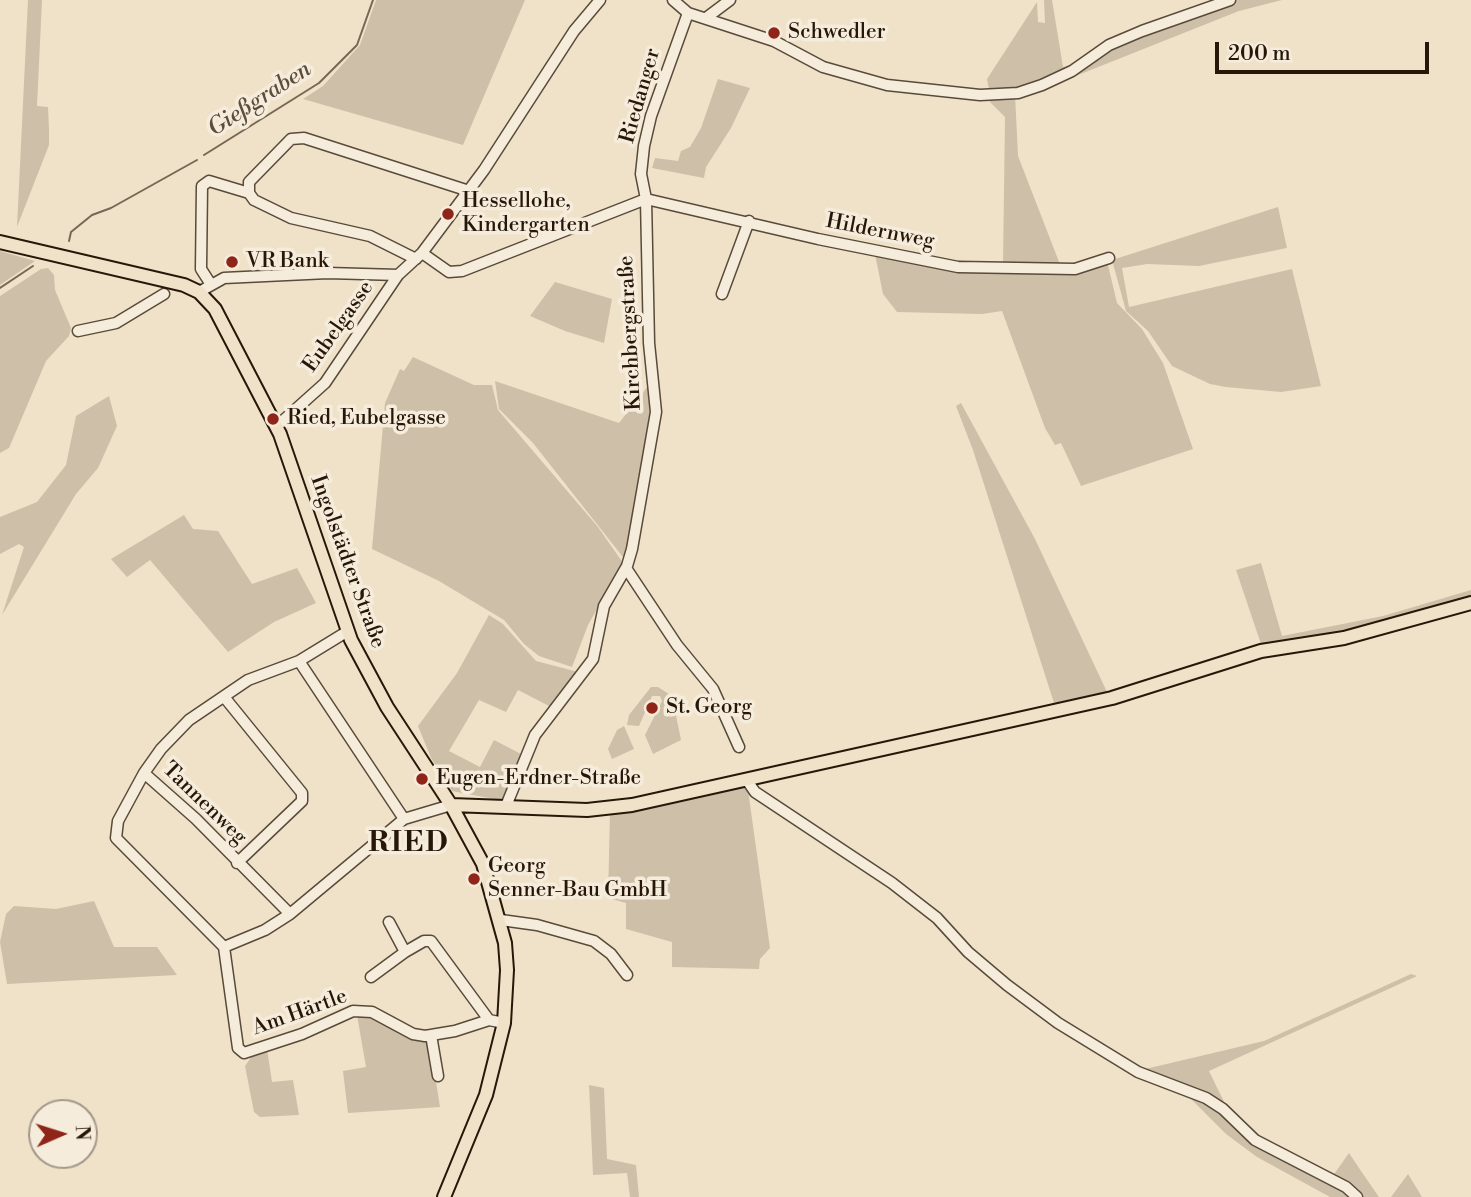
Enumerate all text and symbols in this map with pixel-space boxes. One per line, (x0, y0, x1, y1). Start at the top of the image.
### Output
place label: Schwedler (788, 20, 886, 46)
marker: Schwedler (766, 25, 782, 41)
scale bar (1219, 28, 1432, 72)
text: 200 m (1228, 41, 1291, 67)
street label: Riedanger (615, 46, 667, 146)
water label: Gießgraben (203, 56, 317, 144)
place label: Hessellohe, Kindergarten (462, 189, 590, 239)
marker: Hessellohe, Kindergarten (440, 206, 456, 222)
street label: Hildernweg (823, 209, 937, 255)
place label: VR Bank (246, 249, 329, 275)
marker: VR Bank (224, 254, 240, 270)
street label: Kirchbergstraße (614, 255, 648, 411)
street label: Eubelgasse (298, 276, 380, 378)
place label: Ried, Eubelgasse (287, 406, 446, 432)
marker: Ried, Eubelgasse (265, 411, 281, 427)
street label: Ingolstädter Straße (304, 472, 390, 652)
place label: St. Georg (666, 695, 752, 721)
marker: St. Georg (644, 700, 660, 716)
street label: Tannenweg (156, 757, 252, 851)
place label: Eugen-Erdner-Straße (436, 766, 641, 792)
marker: Eugen-Erdner-Straße (414, 771, 430, 787)
district label: RIED (369, 827, 449, 861)
place label: Georg Senner-Bau GmbH (488, 854, 667, 904)
marker: Georg Senner-Bau GmbH (466, 871, 482, 887)
street label: Am Härtle (249, 984, 351, 1042)
north arrow (28, 1099, 98, 1169)
text: N (70, 1125, 94, 1141)

